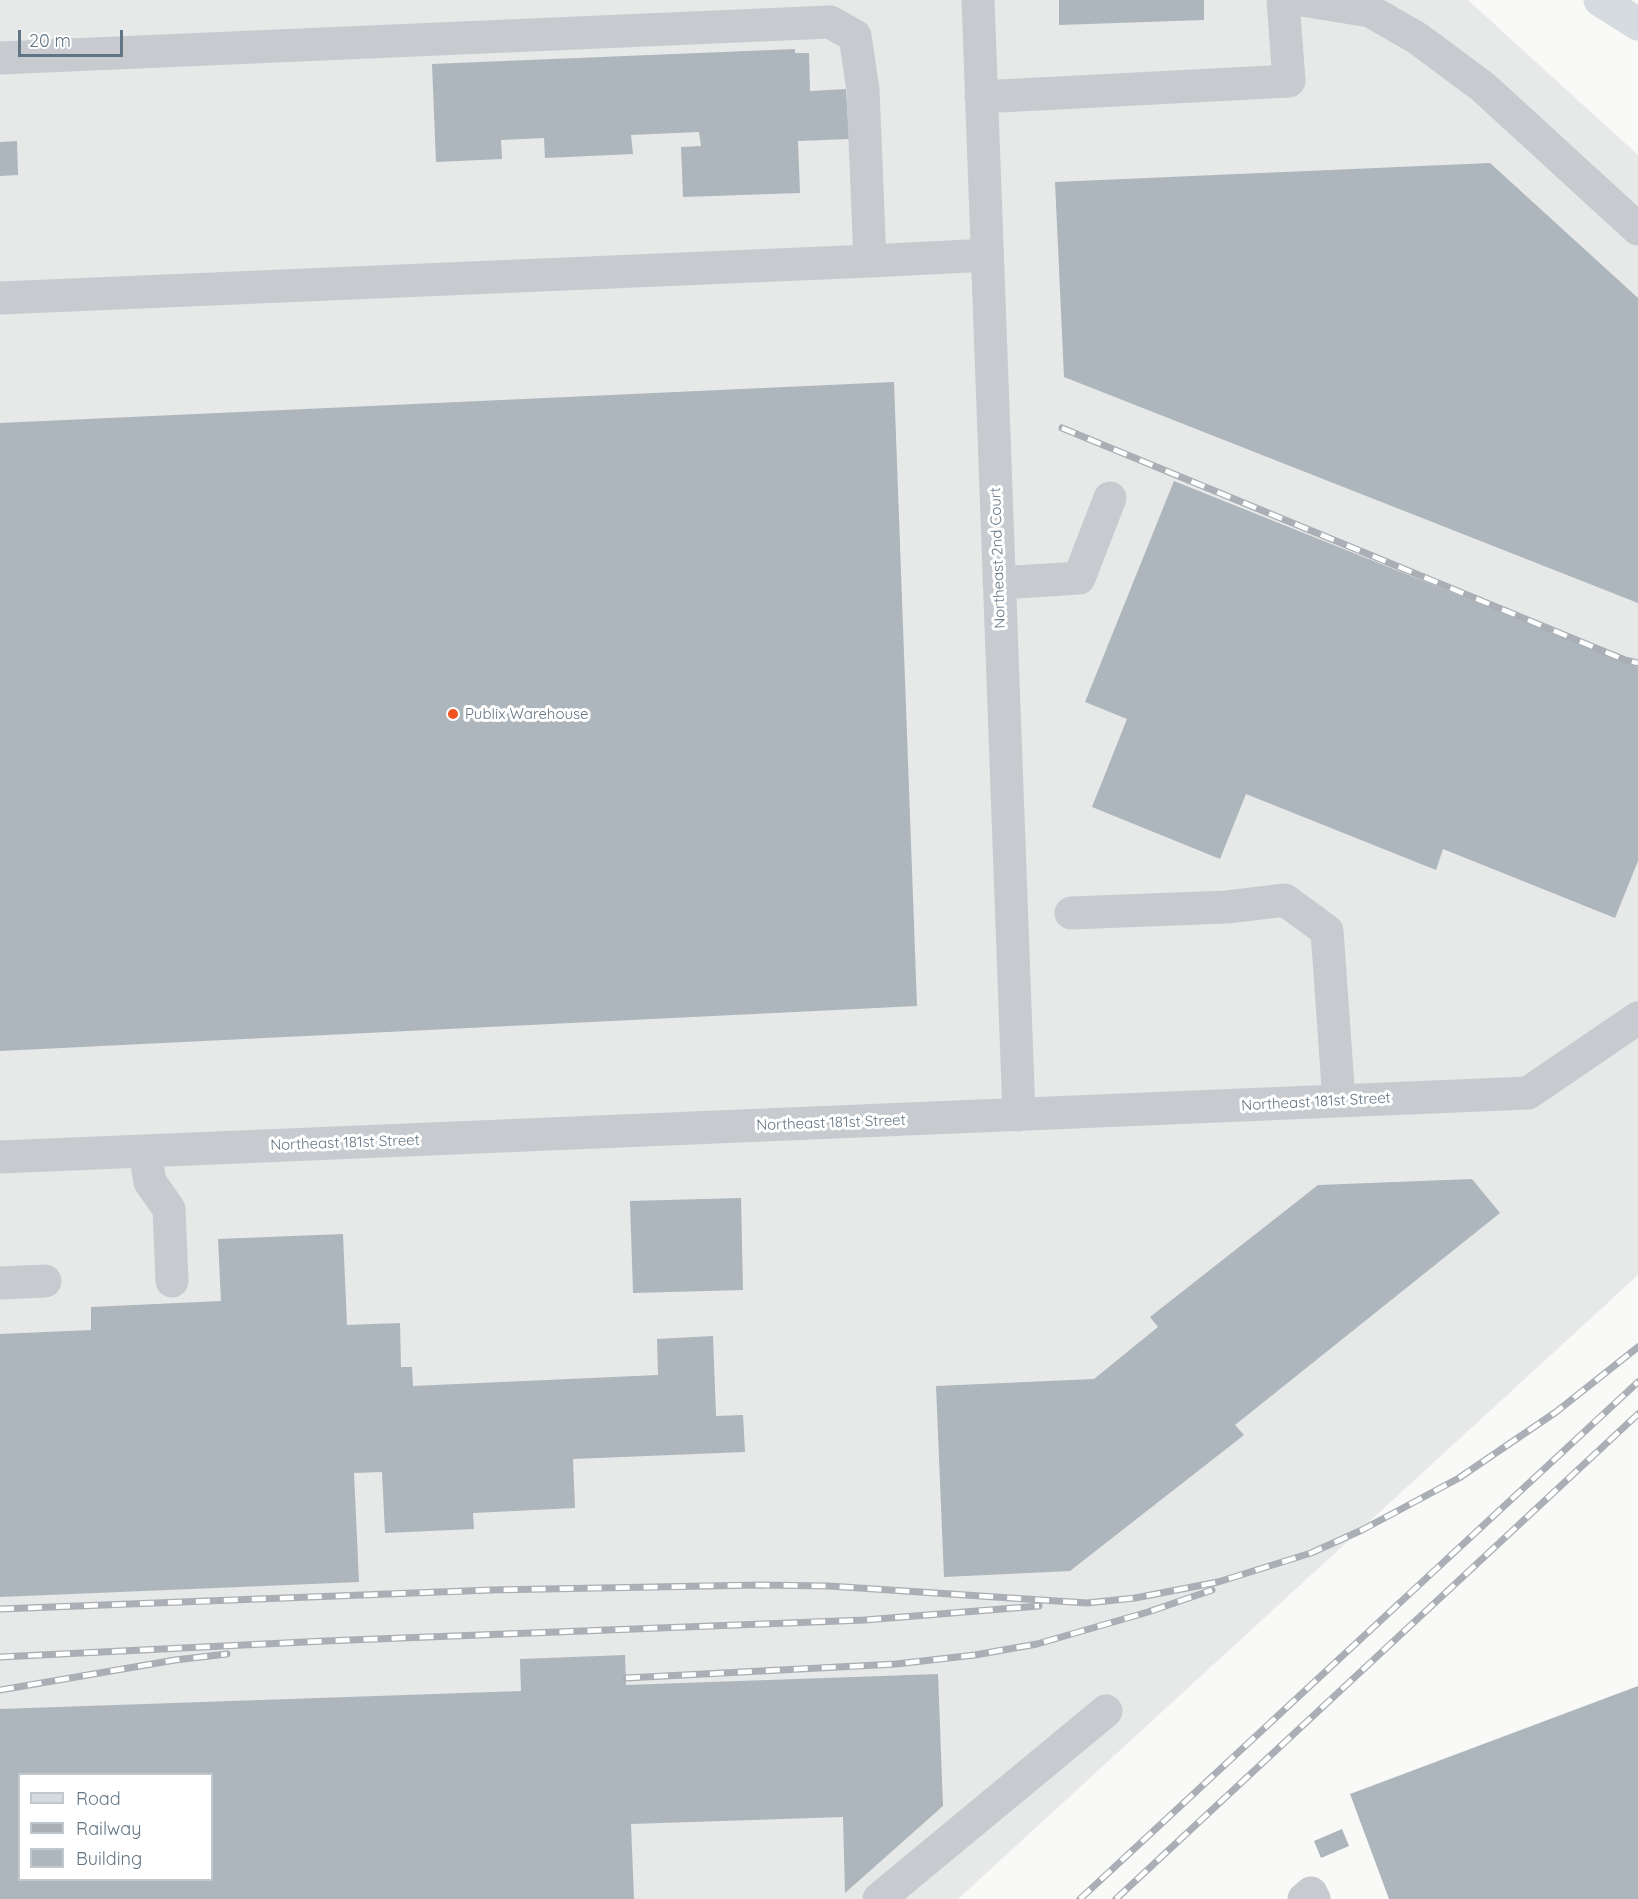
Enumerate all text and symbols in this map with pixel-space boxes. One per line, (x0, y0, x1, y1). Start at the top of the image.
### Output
scale bar (21, 18, 126, 56)
text: 20 m (29, 29, 71, 52)
street label: Northeast 2nd Court (987, 487, 1009, 629)
place label: Publix Warehouse (465, 705, 588, 723)
marker: Publix Warehouse (446, 707, 460, 721)
street label: Northeast 181st Street (1241, 1089, 1391, 1115)
street label: Northeast 181st Street (756, 1111, 906, 1135)
street label: Northeast 181st Street (270, 1131, 420, 1155)
legend (18, 1773, 213, 1881)
text: Road (76, 1787, 121, 1810)
text: Railway (76, 1817, 142, 1840)
text: Building (76, 1847, 142, 1870)

